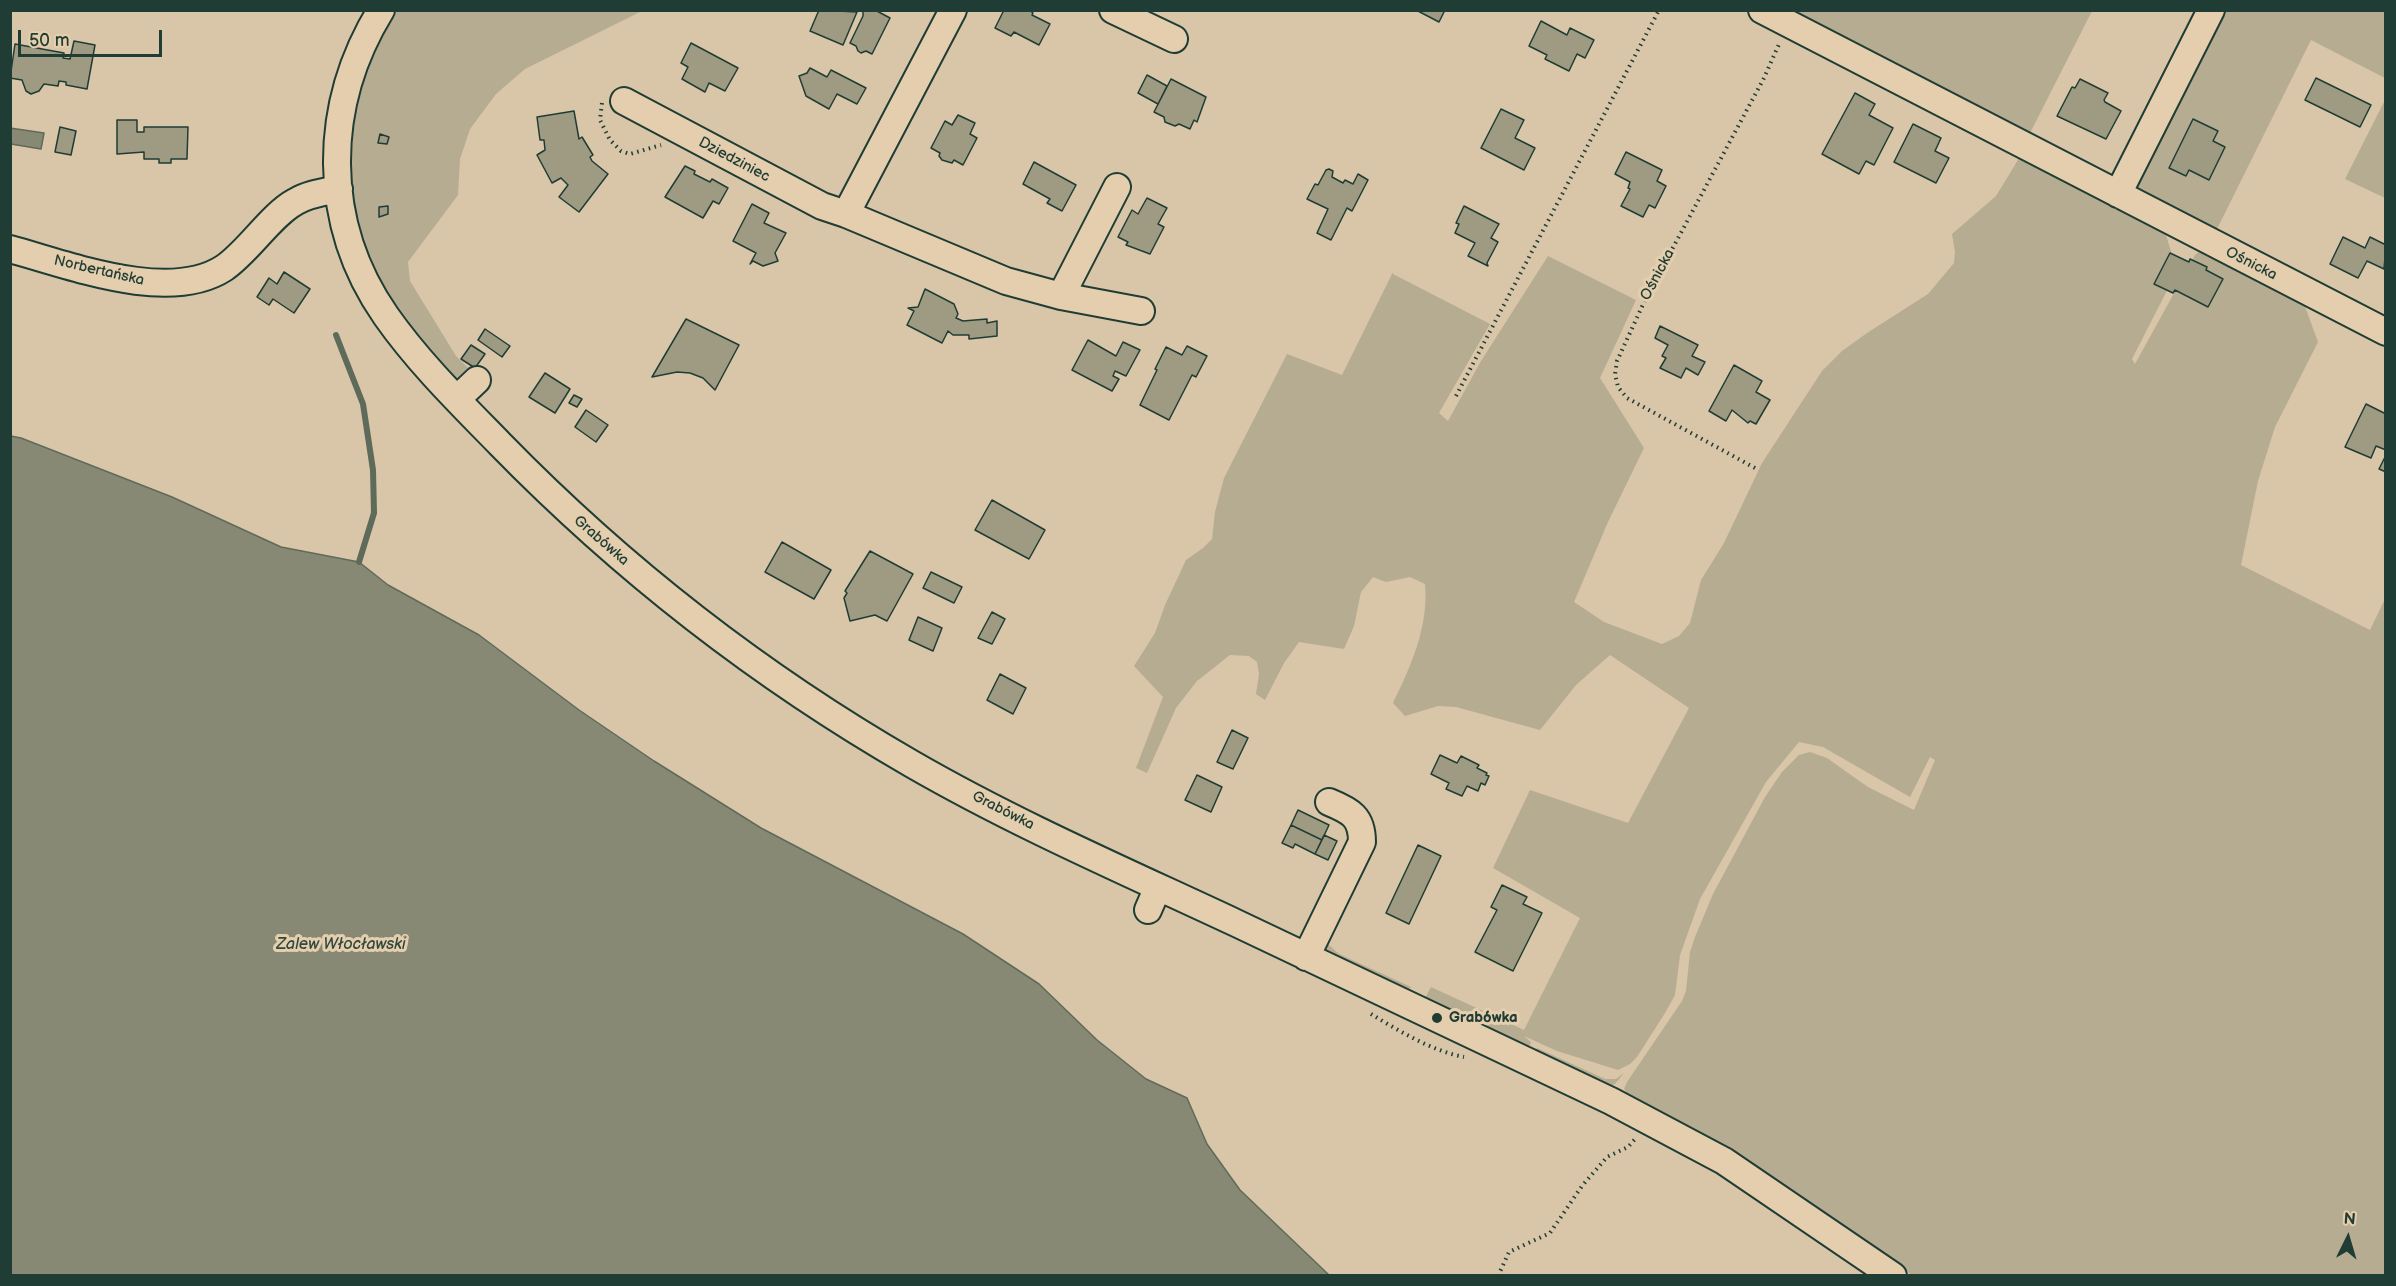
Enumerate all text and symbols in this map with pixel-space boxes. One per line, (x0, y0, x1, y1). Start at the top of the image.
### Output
scale bar (21, 18, 165, 56)
text: 50 m (29, 30, 70, 51)
street label: Dziedziniec (695, 134, 773, 186)
street label: Ośnicka (2222, 243, 2280, 285)
street label: Ośnicka (1637, 246, 1679, 304)
street label: Norbertańska (52, 252, 146, 290)
street label: Grabówka (570, 512, 632, 570)
street label: Grabówka (969, 788, 1037, 834)
water label: Zalew Włocławski (277, 935, 405, 955)
place label: Grabówka (1449, 1009, 1518, 1027)
marker: Grabówka (1430, 1011, 1444, 1025)
north arrow (2318, 1208, 2378, 1268)
text: N (2343, 1210, 2356, 1230)

